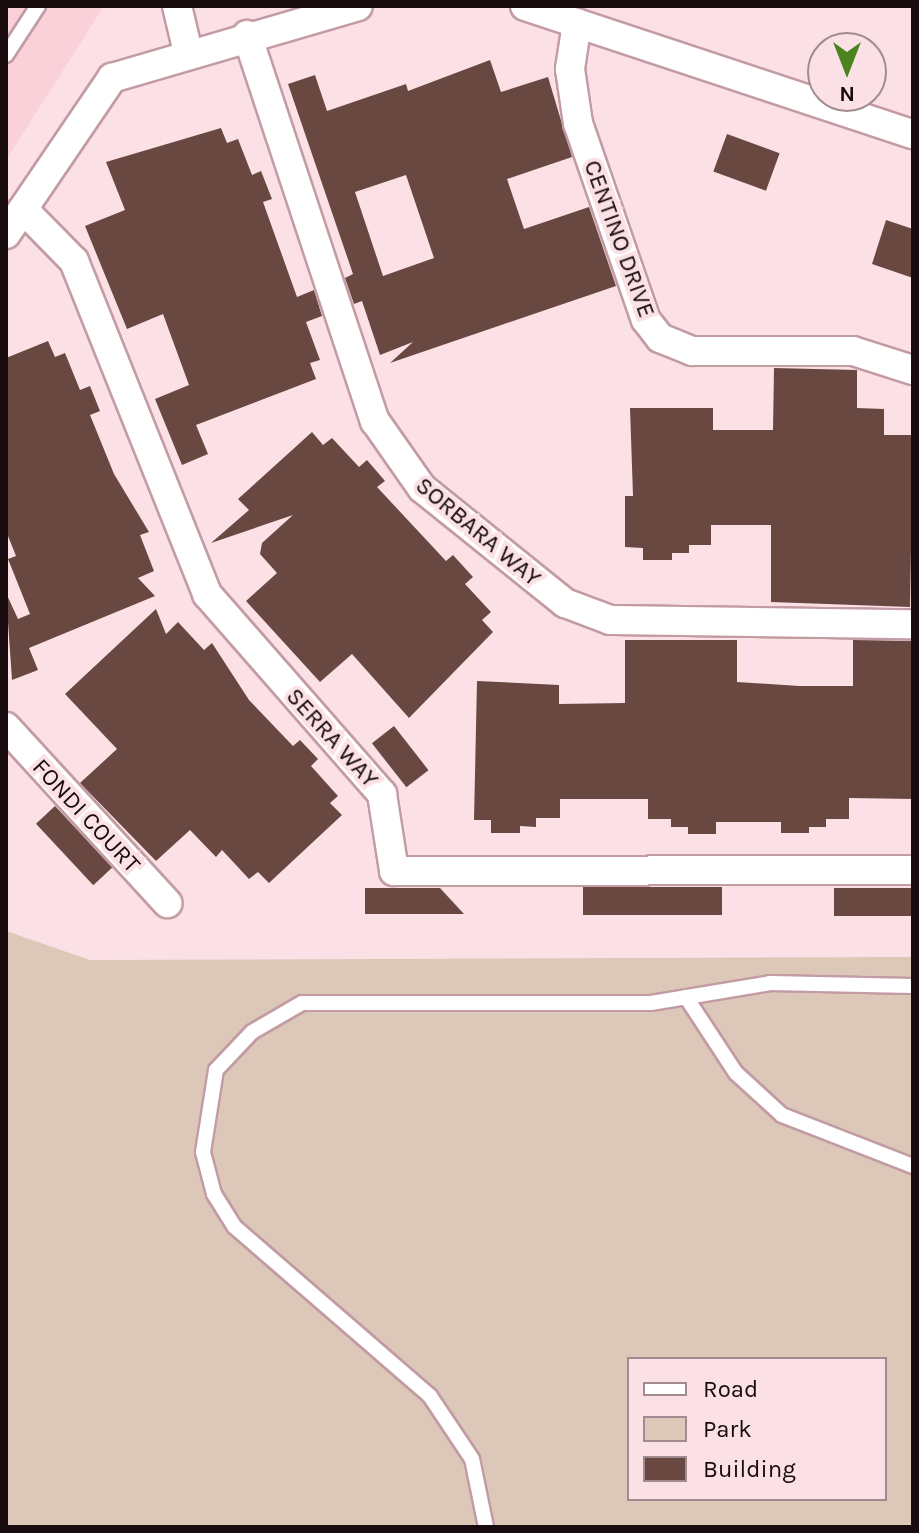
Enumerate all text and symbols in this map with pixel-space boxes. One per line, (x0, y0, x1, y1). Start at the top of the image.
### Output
north arrow (807, 32, 887, 112)
text: N (839, 81, 855, 107)
street label: CENTINO DRIVE (577, 156, 661, 322)
street label: SORBARA WAY (410, 471, 546, 593)
street label: SERRA WAY (280, 682, 384, 794)
street label: FONDI COURT (26, 753, 146, 879)
legend (627, 1357, 887, 1501)
text: Road (703, 1375, 758, 1403)
text: Park (703, 1415, 752, 1443)
text: Building (703, 1455, 796, 1483)

